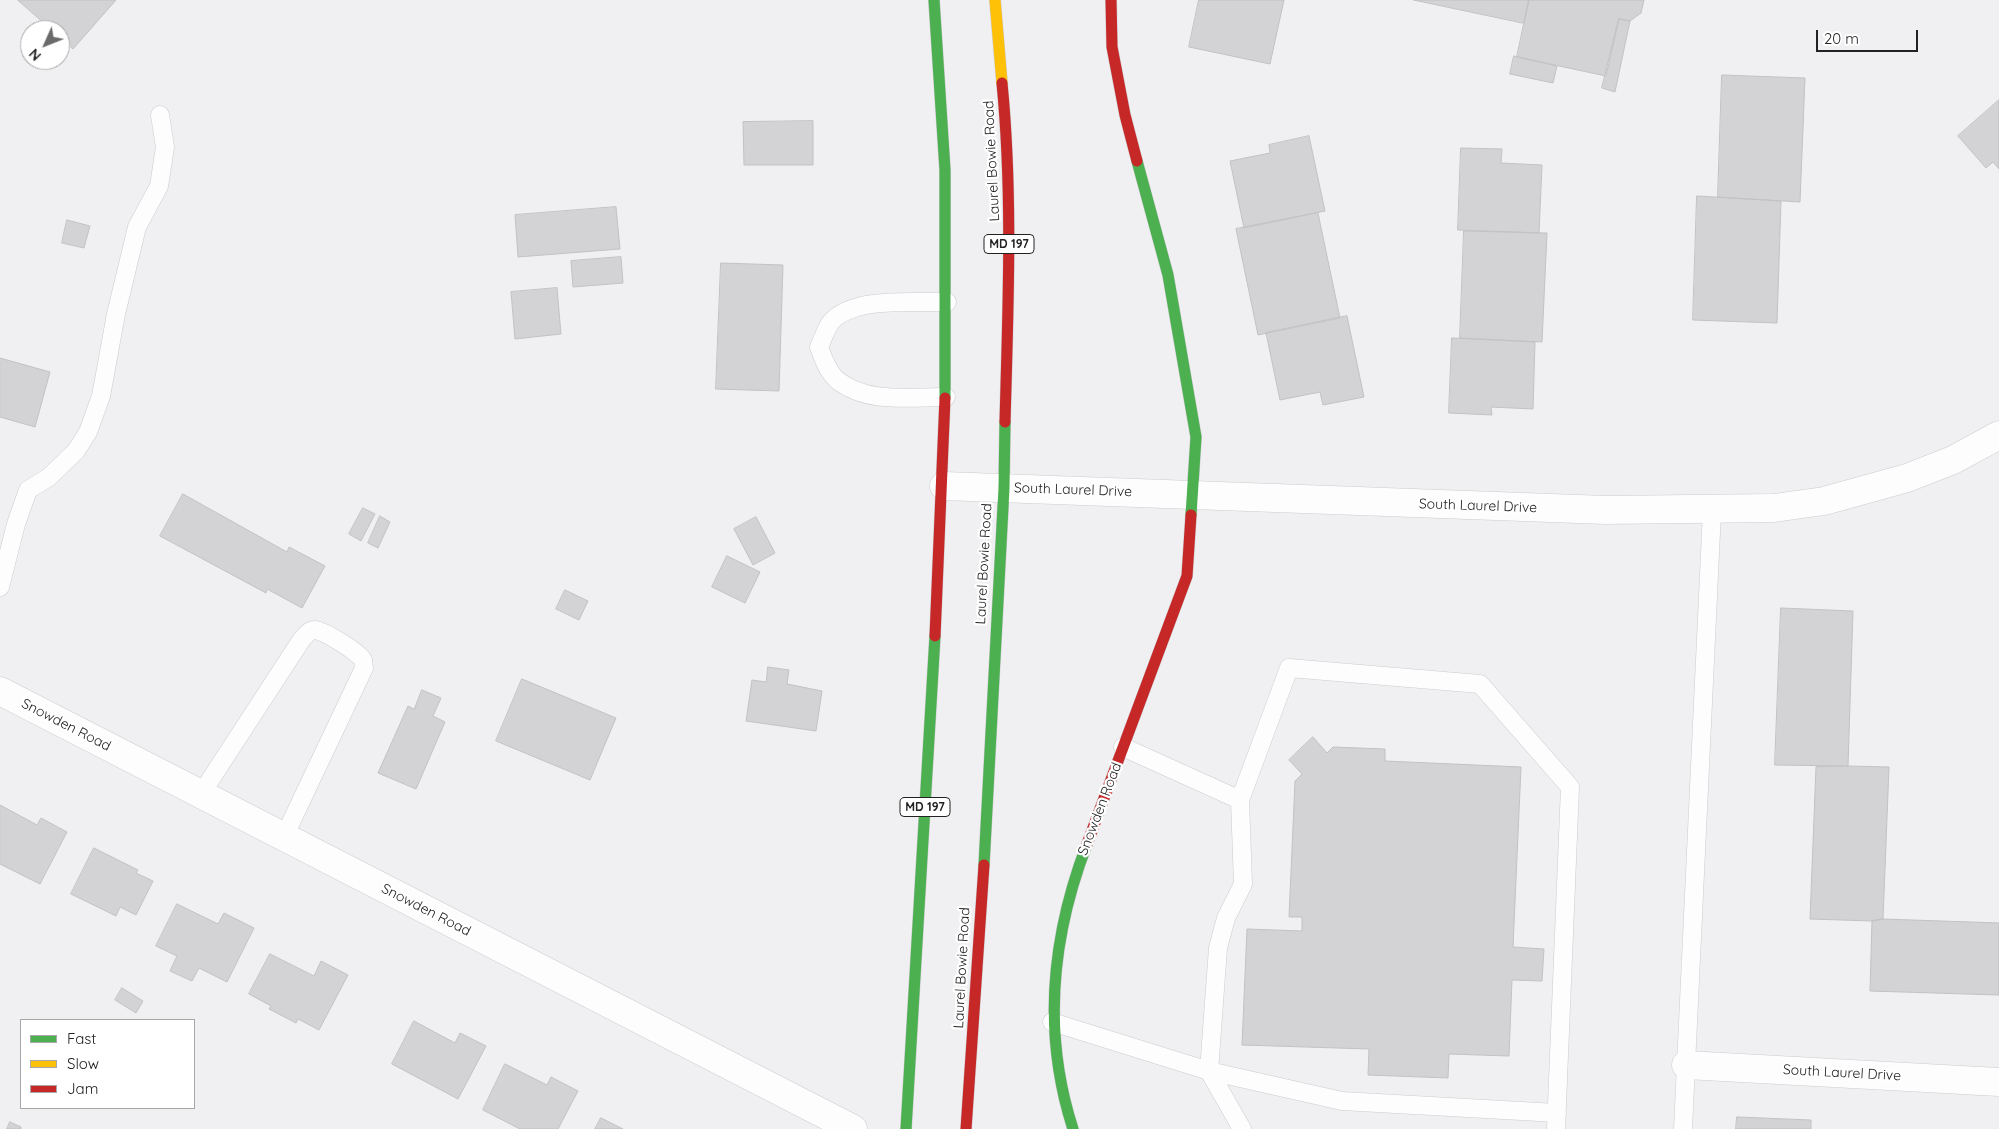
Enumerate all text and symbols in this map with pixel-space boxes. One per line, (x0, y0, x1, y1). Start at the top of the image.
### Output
north arrow (20, 20, 70, 70)
scale bar (1819, 20, 1922, 52)
text: 20 m (1824, 29, 1859, 48)
text: N (25, 45, 45, 65)
street label: Laurel Bowie Road (980, 100, 1004, 222)
road number: MD 197 (984, 234, 1034, 253)
street label: South Laurel Drive (1014, 480, 1132, 500)
street label: South Laurel Drive (1419, 496, 1537, 516)
street label: Laurel Bowie Road (972, 503, 996, 625)
street label: Snowden Road (19, 695, 113, 755)
street label: Snowden Road (1075, 760, 1125, 858)
road number: MD 197 (900, 798, 950, 816)
street label: Snowden Road (379, 880, 473, 940)
street label: Laurel Bowie Road (950, 907, 974, 1029)
legend (20, 1019, 195, 1109)
text: Fast (67, 1029, 96, 1048)
text: Slow (67, 1054, 99, 1073)
street label: South Laurel Drive (1782, 1062, 1902, 1084)
text: Jam (67, 1079, 98, 1098)

